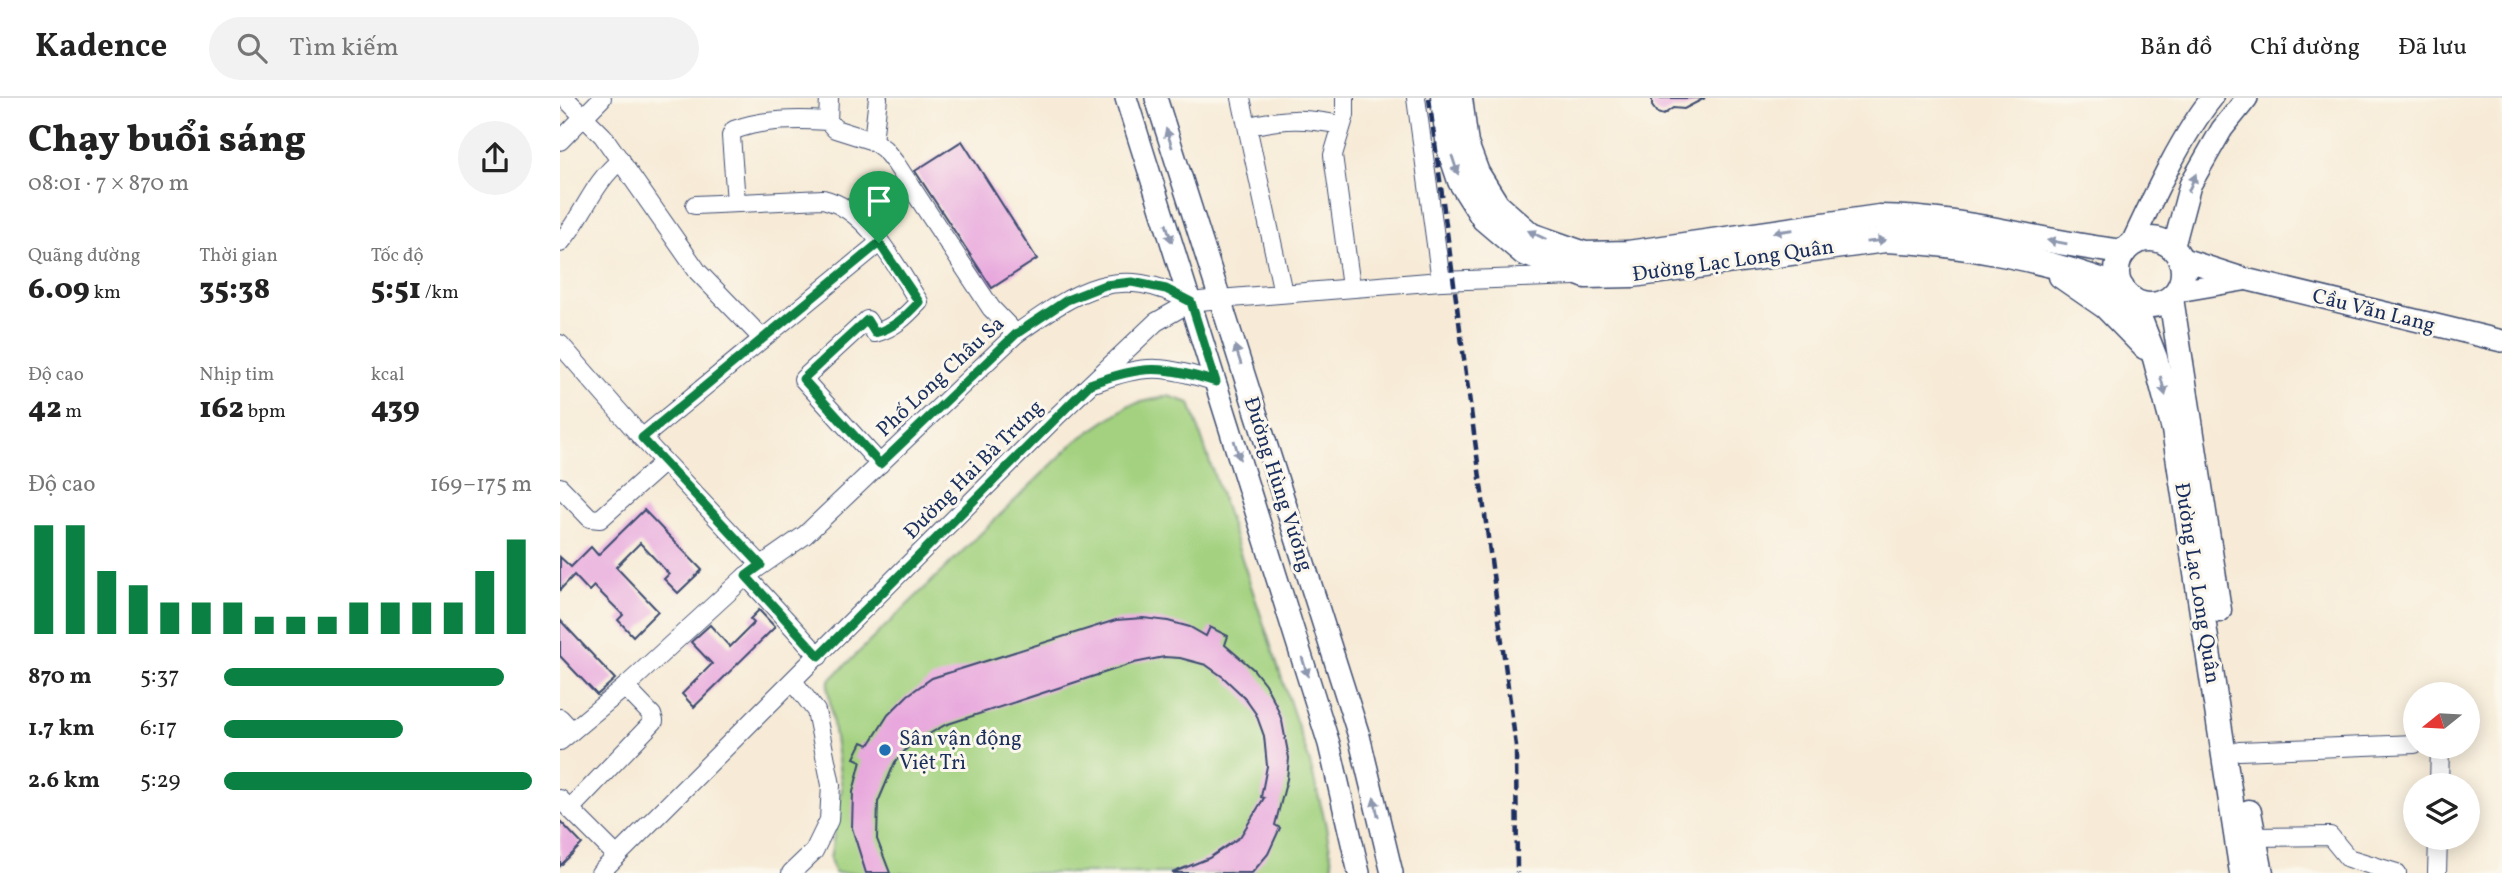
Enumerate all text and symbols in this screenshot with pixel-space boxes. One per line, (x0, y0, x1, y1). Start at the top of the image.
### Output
search box (209, 17, 699, 80)
text: Kadence (35, 25, 167, 71)
icon: search (233, 29, 271, 67)
text: Tìm kiếm (289, 30, 399, 66)
text: Bản đồ (2140, 31, 2212, 65)
text: Chỉ đường (2250, 31, 2360, 65)
text: Đã lưu (2398, 31, 2467, 65)
text: Chạy buổi sáng (28, 115, 306, 168)
button: share (458, 121, 532, 195)
one-way arrow (1163, 128, 1173, 149)
one-way arrow (1450, 155, 1460, 176)
text: 08:01 · 7 × 870 m (28, 168, 189, 200)
pin (849, 171, 909, 243)
one-way arrow (2186, 173, 2198, 193)
icon: arrive (860, 182, 898, 220)
one-way arrow (1164, 223, 1175, 244)
one-way arrow (1772, 226, 1794, 237)
one-way arrow (1527, 230, 1547, 241)
street label: Đường Lạc Long Quân (1631, 233, 1836, 290)
one-way arrow (1865, 236, 1887, 247)
one-way arrow (2046, 236, 2068, 247)
text: Quãng đường (28, 243, 140, 269)
text: Thời gian (199, 243, 278, 269)
text: Tốc độ (371, 243, 424, 269)
text: 6.09 (28, 269, 90, 311)
text: 35:38 (199, 269, 270, 311)
text: 5:51 (371, 269, 421, 311)
text: km (90, 280, 121, 306)
text: /km (421, 280, 459, 306)
street label: Cầu Văn Lang (2309, 282, 2438, 341)
street label: Phố Long Châu Sa (871, 310, 1011, 444)
one-way arrow (1232, 344, 1242, 365)
text: Độ cao (28, 362, 84, 388)
text: Nhịp tim (199, 362, 274, 388)
text: kcal (371, 362, 404, 388)
one-way arrow (2158, 376, 2169, 398)
text: 42 (28, 388, 62, 430)
text: 162 (199, 388, 244, 430)
text: 439 (371, 388, 420, 430)
street label: Đường Hùng Vương (1236, 393, 1319, 576)
street label: Đường Hai Bà Trưng (898, 394, 1050, 546)
text: m (62, 399, 82, 425)
text: bpm (244, 399, 286, 425)
one-way arrow (1233, 440, 1243, 461)
text: Độ cao (28, 469, 96, 501)
text: 169–175 m (430, 469, 532, 501)
street label: Đường Lạc Long Quân (2166, 481, 2227, 686)
one-way arrow (1300, 657, 1311, 678)
text: 870 m (28, 661, 92, 693)
text: 5:37 (140, 661, 179, 693)
north arrow (2403, 682, 2480, 760)
map controls (2403, 682, 2480, 850)
text: 1.7 km (28, 713, 95, 745)
text: 6:17 (140, 713, 177, 745)
place label: Sân vận động Việt Trì (899, 725, 1022, 778)
marker: Sân vận động Việt Trì (877, 742, 893, 758)
text: 2.6 km (28, 765, 100, 797)
text: 5:29 (140, 765, 181, 797)
button: layers (2403, 773, 2480, 850)
one-way arrow (1370, 796, 1381, 818)

